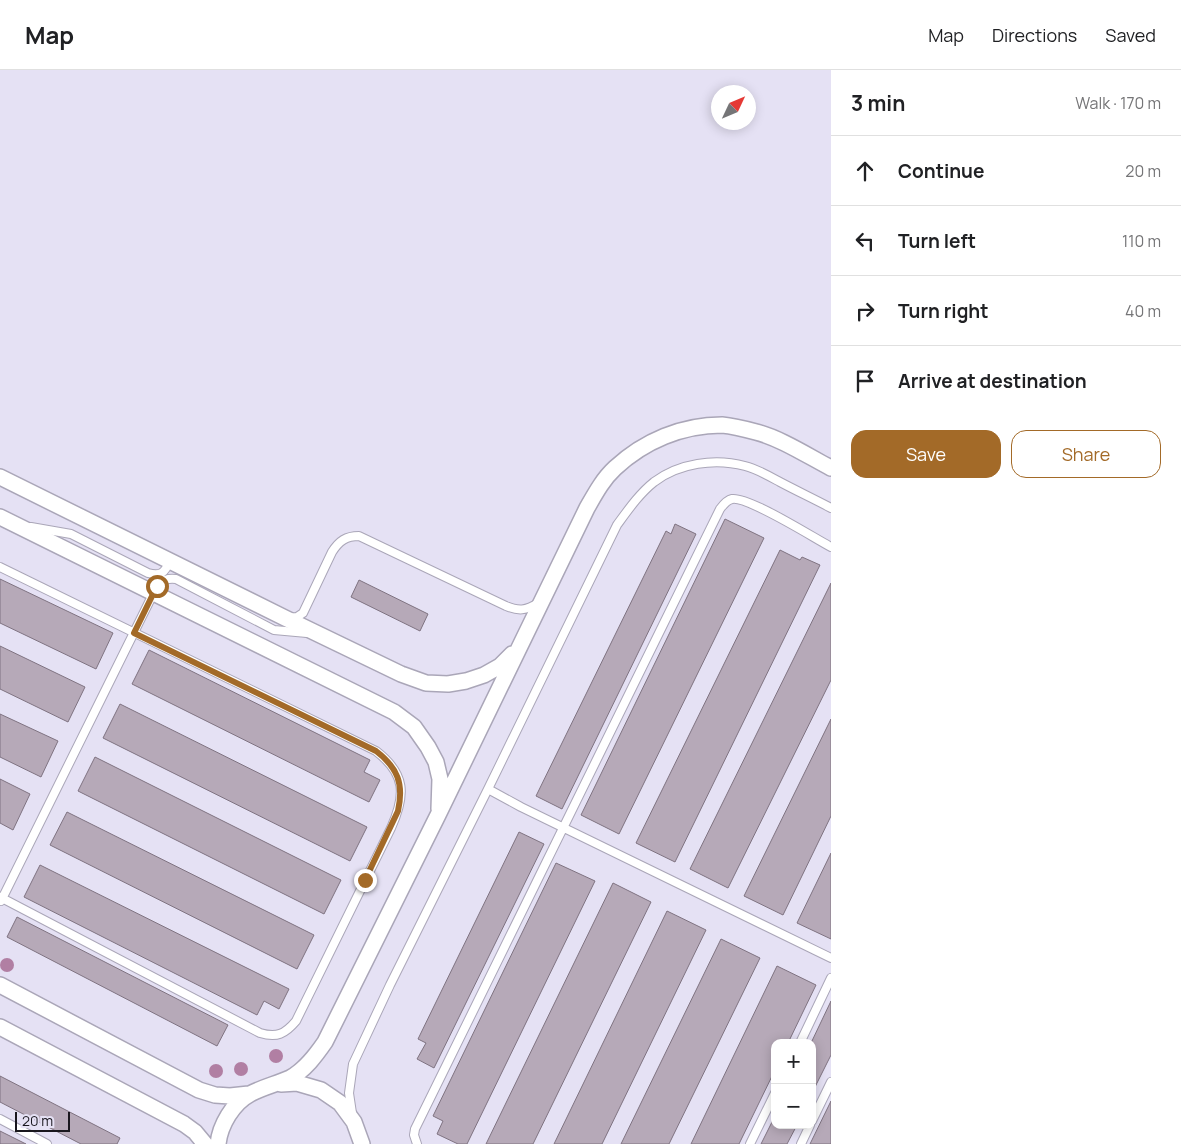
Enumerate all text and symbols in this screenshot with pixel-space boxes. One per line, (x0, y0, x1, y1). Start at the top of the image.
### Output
text: Map (25, 18, 74, 51)
text: Map (928, 23, 964, 47)
text: Directions (992, 23, 1077, 47)
text: Saved (1105, 23, 1156, 47)
north arrow (711, 85, 756, 130)
text: 3 min (851, 89, 905, 117)
text: Walk · 170 m (1075, 92, 1161, 114)
icon: ahead (851, 157, 879, 185)
text: Continue (898, 158, 984, 184)
text: 20 m (1125, 160, 1161, 182)
icon: left (851, 227, 879, 255)
text: Turn left (898, 228, 976, 254)
text: 110 m (1122, 230, 1161, 252)
icon: right (851, 297, 879, 325)
text: Turn right (898, 298, 988, 324)
text: 40 m (1125, 300, 1161, 322)
icon: arrive (851, 367, 879, 395)
text: Arrive at destination (898, 368, 1087, 394)
button: Save (851, 430, 1001, 478)
button: Share (1011, 430, 1161, 478)
route start (146, 575, 169, 598)
route end (354, 869, 377, 892)
map controls (771, 1039, 816, 1129)
button: + (771, 1039, 816, 1084)
button: − (771, 1084, 816, 1129)
scale bar (15, 1109, 70, 1132)
text: 20 m (22, 1111, 53, 1130)

